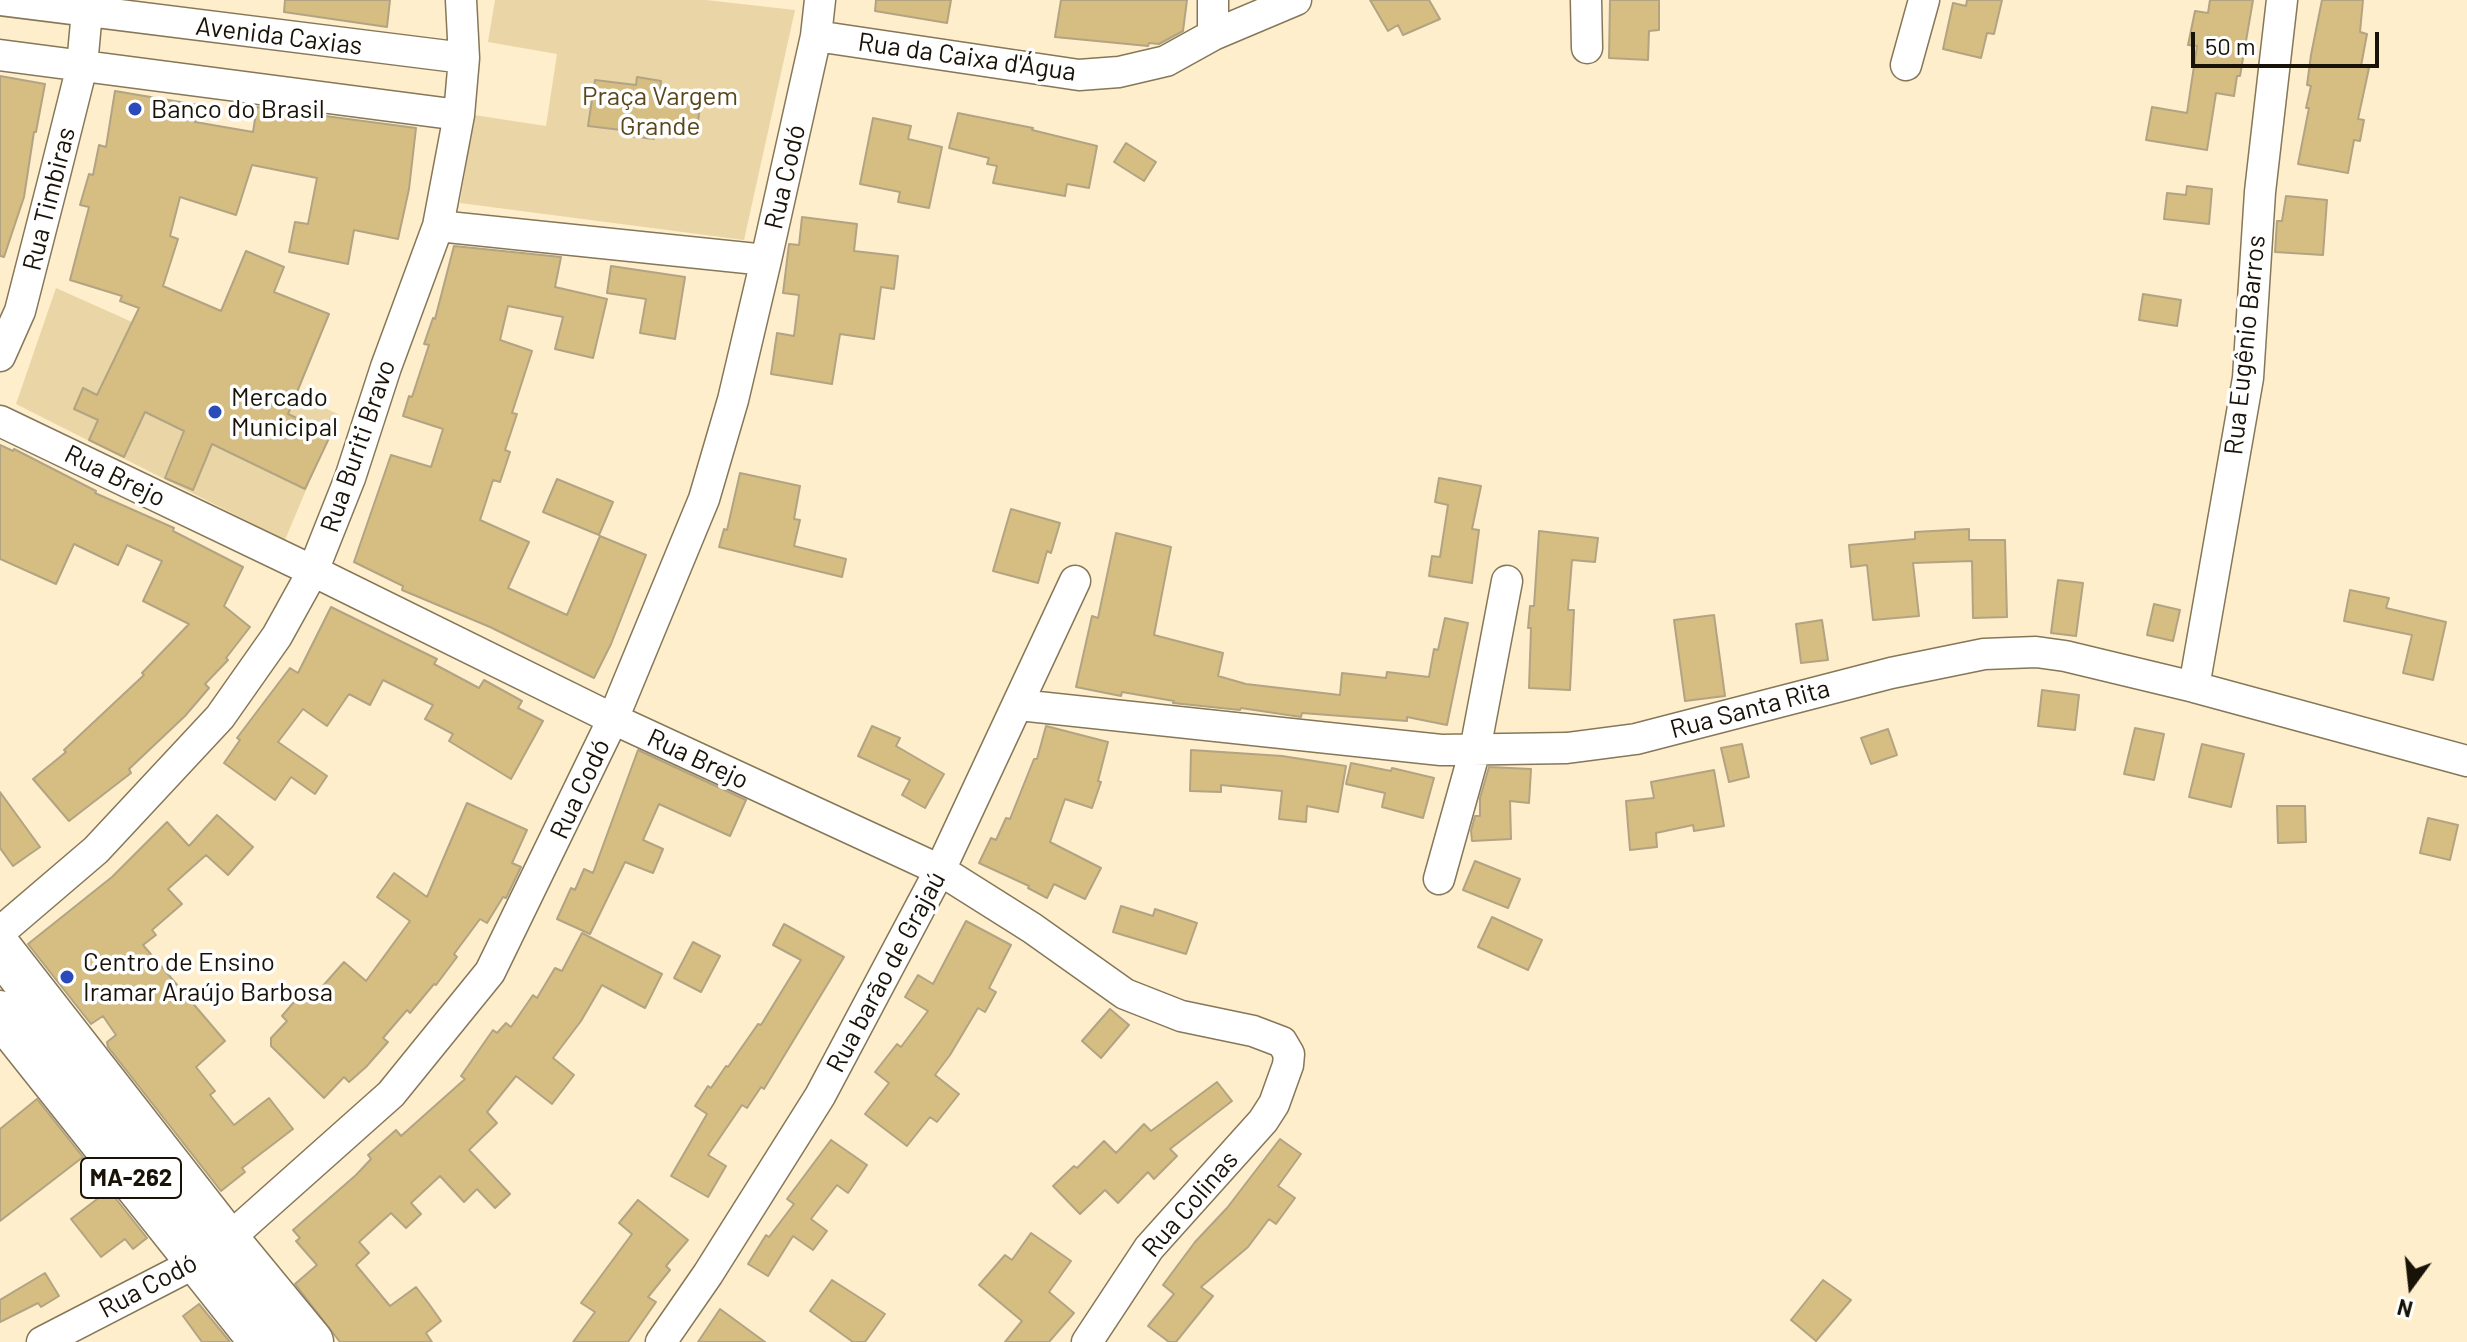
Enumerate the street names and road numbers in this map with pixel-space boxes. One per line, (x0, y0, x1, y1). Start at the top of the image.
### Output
street label: Avenida Caxias (194, 10, 364, 62)
street label: Rua da Caixa d'Água (856, 26, 1078, 88)
street label: Rua Codó (758, 122, 812, 232)
street label: Rua Timbiras (16, 124, 82, 274)
street label: Rua Eugênio Barros (2218, 234, 2272, 456)
street label: Rua Buriti Bravo (314, 356, 402, 536)
street label: Rua Brejo (59, 438, 171, 514)
street label: Rua Santa Rita (1667, 673, 1833, 745)
street label: Rua Brejo (642, 722, 754, 796)
street label: Rua Codó (543, 734, 617, 844)
street label: Rua barão de Grajaú (820, 866, 952, 1078)
street label: Rua Colinas (1135, 1144, 1245, 1264)
road number: MA-262 (81, 1158, 181, 1198)
street label: Rua Codó (94, 1247, 202, 1325)

